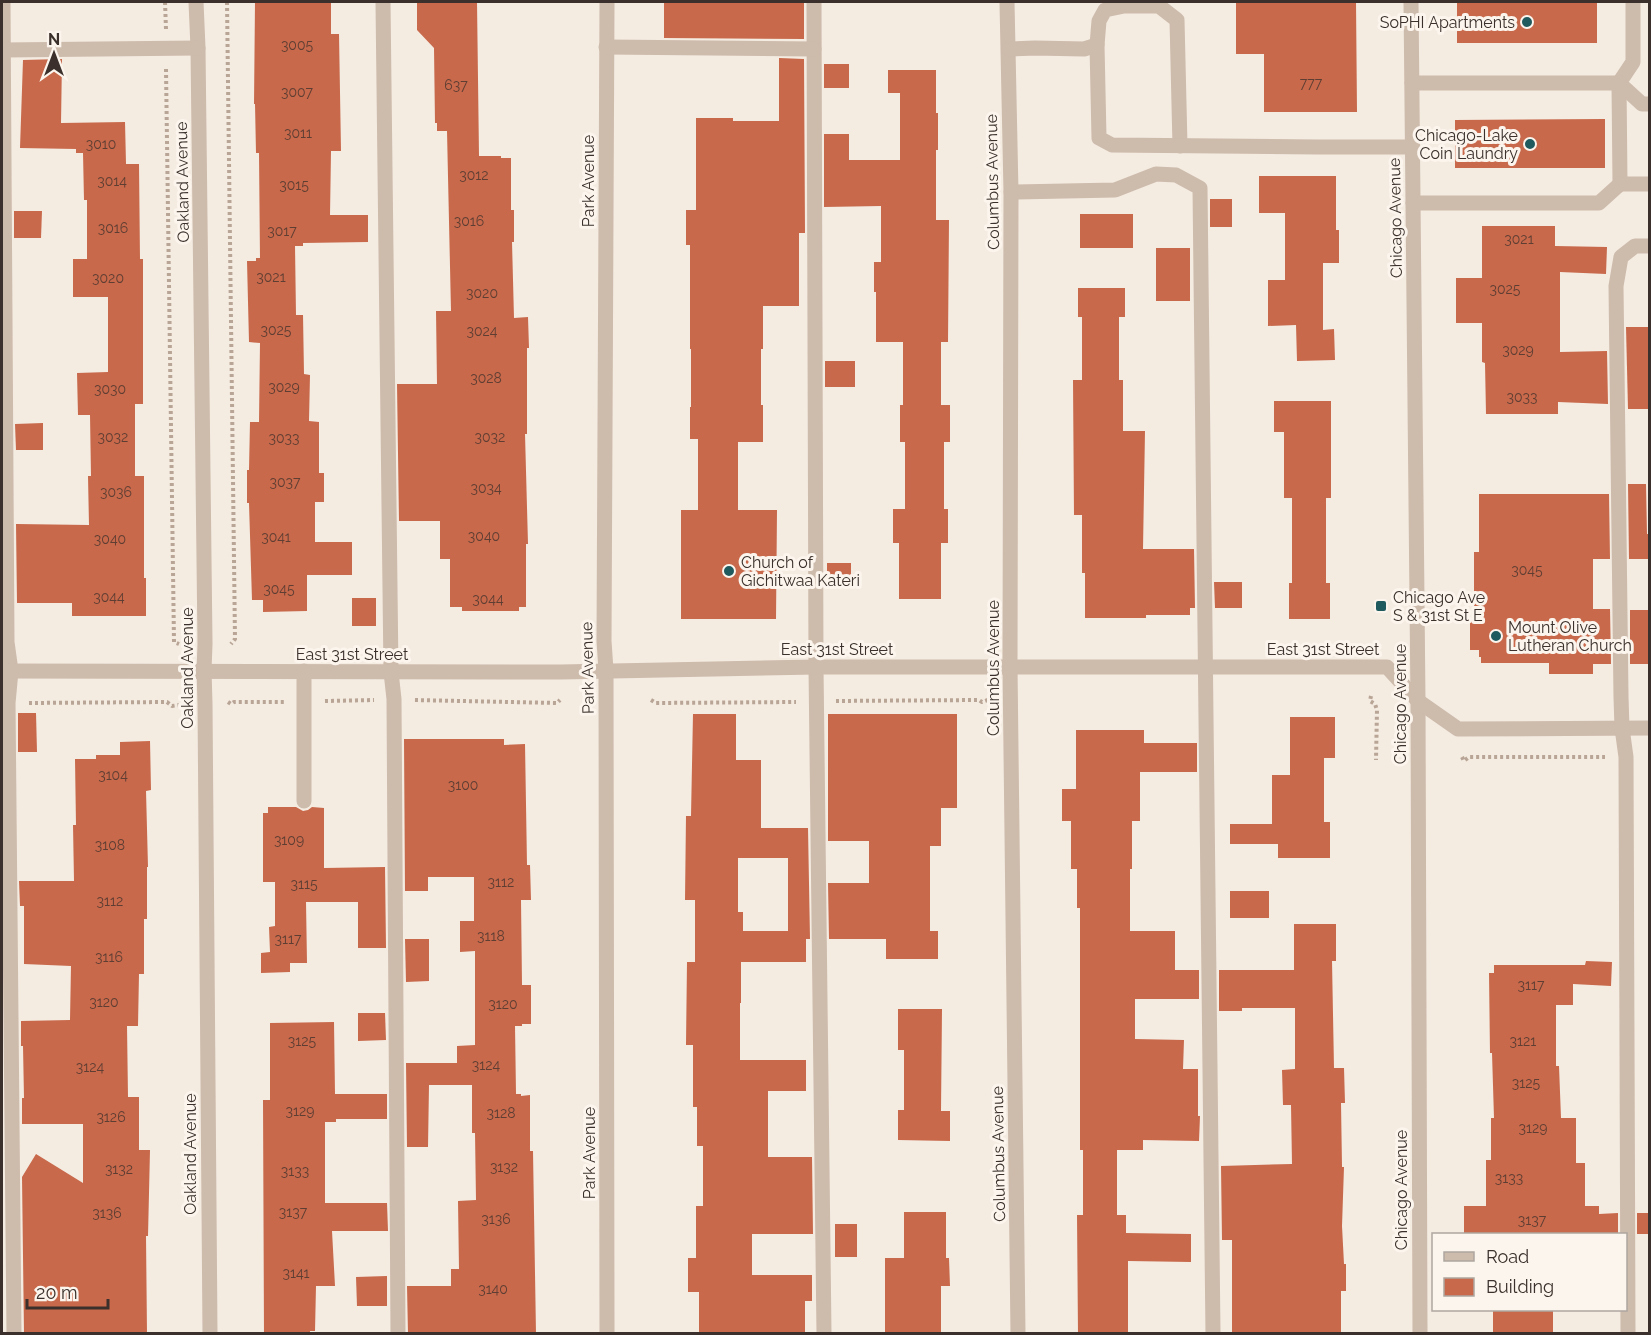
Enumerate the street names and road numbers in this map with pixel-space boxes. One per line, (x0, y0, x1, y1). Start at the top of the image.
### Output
street label: Columbus Avenue (982, 114, 1003, 250)
street label: Oakland Avenue (172, 121, 193, 243)
street label: Park Avenue (579, 135, 598, 227)
street label: Chicago Avenue (1385, 158, 1406, 278)
street label: Columbus Avenue (984, 600, 1003, 736)
street label: Oakland Avenue (178, 607, 197, 729)
street label: Park Avenue (577, 622, 598, 714)
street label: East 31st Street (781, 640, 894, 659)
street label: East 31st Street (1267, 640, 1380, 659)
street label: Chicago Avenue (1391, 644, 1410, 764)
street label: East 31st Street (296, 645, 409, 664)
street label: Columbus Avenue (988, 1086, 1009, 1222)
street label: Oakland Avenue (181, 1093, 200, 1215)
street label: Park Avenue (580, 1107, 599, 1199)
street label: Chicago Avenue (1392, 1130, 1411, 1250)

